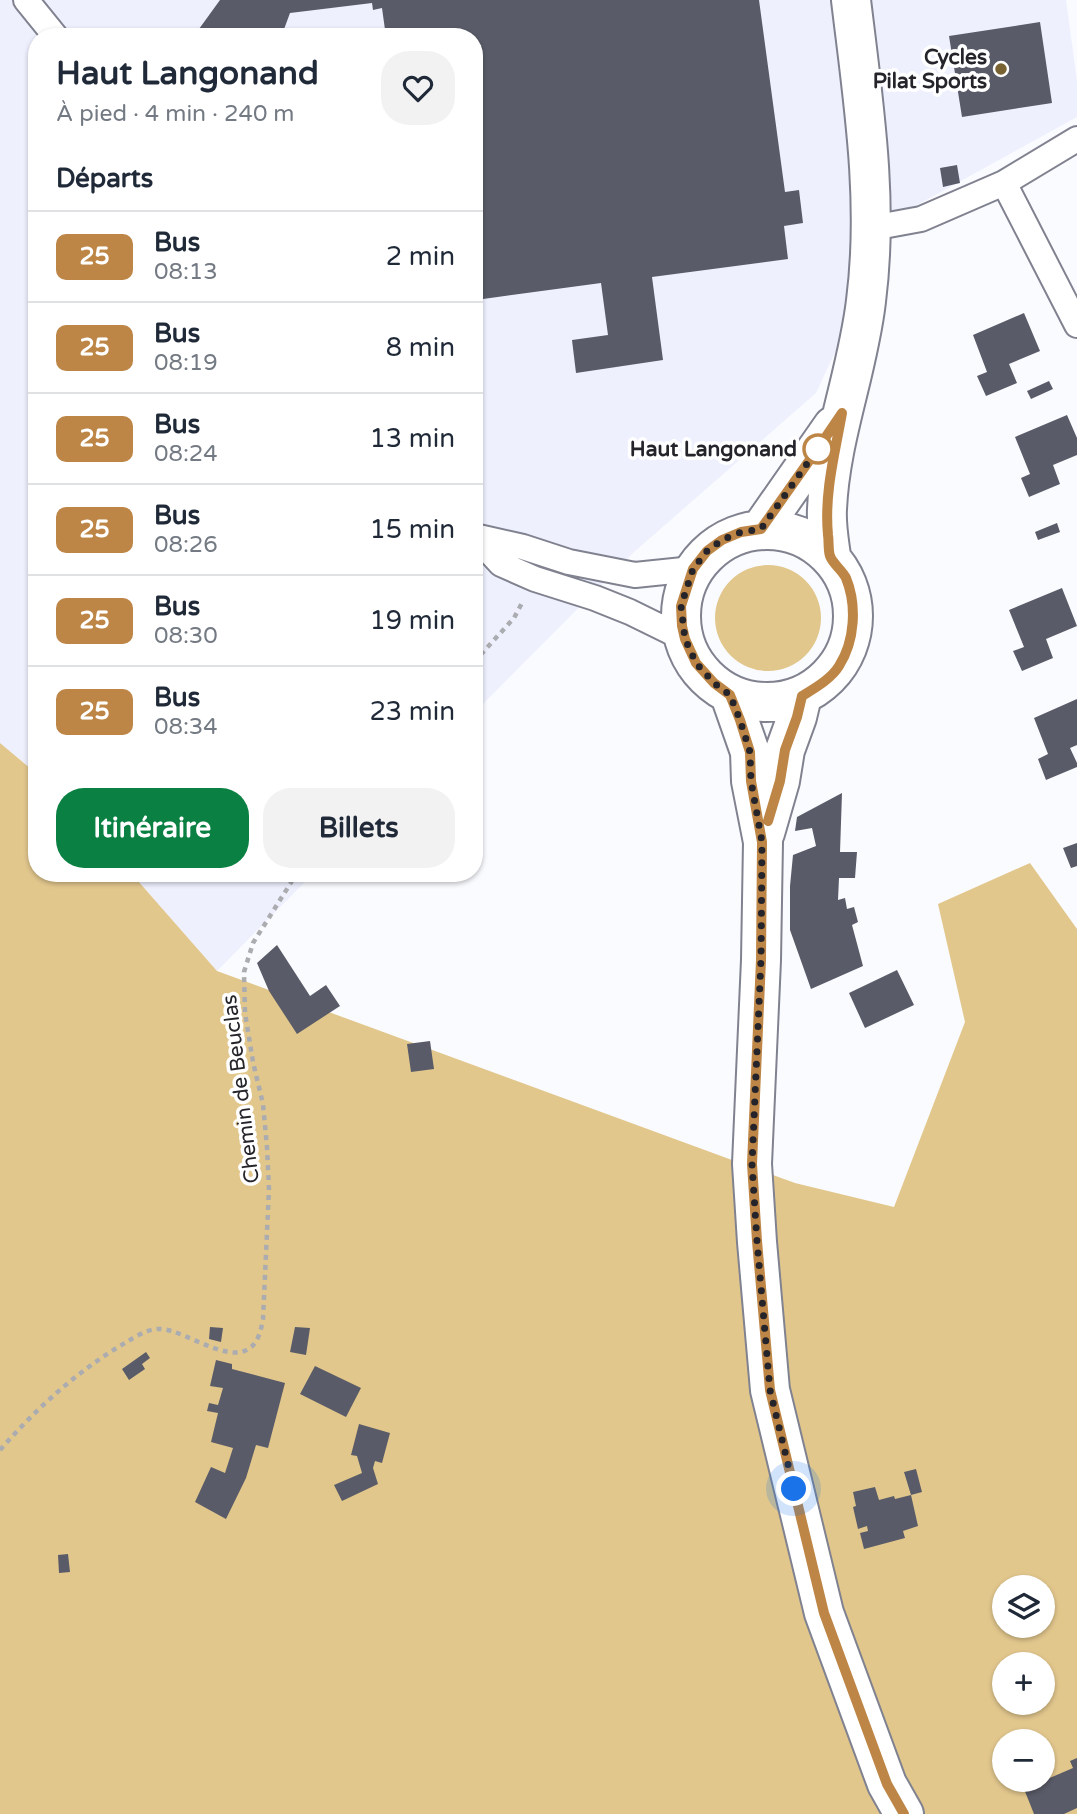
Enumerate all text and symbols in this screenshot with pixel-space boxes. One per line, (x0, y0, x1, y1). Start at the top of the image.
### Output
place label: Cycles Pilat Sports (873, 45, 987, 94)
button: heart (381, 51, 455, 125)
text: Haut Langonand (56, 54, 319, 93)
marker: Cycles Pilat Sports (993, 61, 1009, 77)
text: À pied · 4 min · 240 m (56, 100, 295, 128)
text: Départs (56, 163, 153, 194)
text: Bus (154, 227, 200, 258)
text: 2 min (386, 241, 455, 272)
text: 25 (79, 242, 110, 271)
text: 08:13 (154, 258, 218, 286)
text: Bus (154, 318, 200, 349)
text: 8 min (386, 332, 455, 363)
text: 25 (79, 333, 110, 362)
text: 08:19 (154, 349, 218, 377)
text: Bus (154, 409, 200, 440)
text: 13 min (369, 423, 455, 454)
text: 25 (79, 424, 110, 453)
marker: Haut Langonand (803, 434, 833, 464)
place label: Haut Langonand (630, 437, 797, 462)
text: 08:24 (154, 440, 218, 468)
text: Bus (154, 500, 200, 531)
text: 15 min (369, 514, 455, 545)
text: 25 (79, 515, 110, 544)
text: 08:26 (154, 531, 218, 559)
text: Bus (154, 591, 200, 622)
text: 19 min (369, 605, 455, 636)
text: 25 (79, 606, 110, 635)
text: 08:30 (154, 622, 218, 650)
text: Bus (154, 682, 200, 713)
text: 23 min (369, 696, 455, 727)
text: 25 (79, 697, 110, 726)
text: 08:34 (154, 713, 218, 741)
button: Itinéraire (56, 788, 249, 868)
button: Billets (263, 788, 455, 868)
street label: Chemin de Beuclas (217, 993, 265, 1185)
your location (776, 1471, 811, 1506)
map controls (992, 1575, 1055, 1792)
button: layers (992, 1575, 1055, 1638)
button: + (992, 1652, 1055, 1715)
button: − (992, 1729, 1055, 1792)

